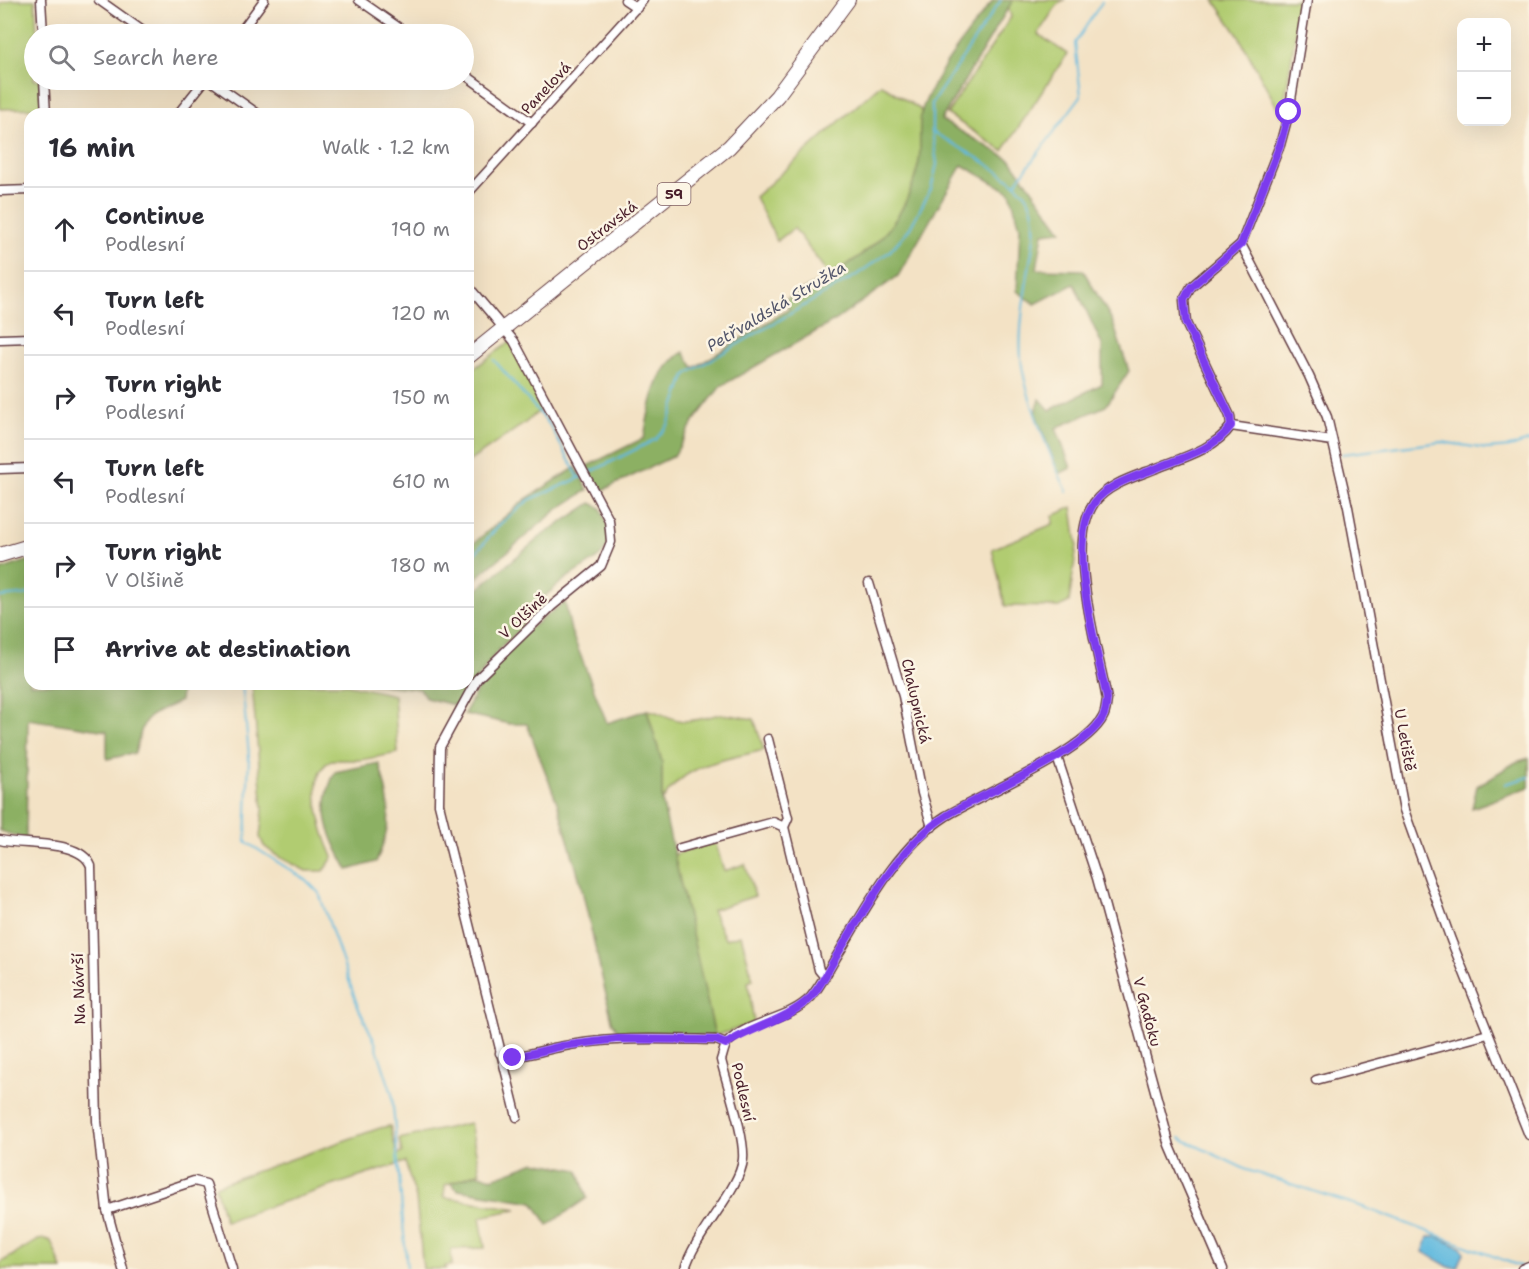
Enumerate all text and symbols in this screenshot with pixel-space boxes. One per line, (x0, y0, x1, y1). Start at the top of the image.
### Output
map controls (1457, 18, 1511, 126)
button: + (1457, 18, 1511, 72)
search box (24, 24, 474, 90)
icon: search (45, 41, 78, 74)
text: Search here (93, 43, 219, 72)
street label: Panelová (517, 57, 576, 119)
button: − (1457, 72, 1511, 126)
route start (1275, 98, 1301, 124)
text: 16 min (48, 130, 135, 165)
text: Walk · 1.2 km (322, 134, 450, 160)
road number: 59 (658, 183, 690, 205)
street label: Ostravská (573, 196, 642, 256)
text: Continue (105, 202, 205, 231)
icon: ahead (48, 213, 81, 246)
text: 190 m (391, 216, 450, 242)
text: Podlesní (105, 231, 185, 257)
water label: Petřvaldská Stružka (703, 257, 850, 356)
text: Turn left (105, 286, 204, 315)
icon: left (48, 297, 81, 330)
text: 120 m (391, 300, 450, 326)
text: Podlesní (105, 315, 185, 341)
text: Turn right (105, 370, 222, 399)
icon: right (48, 381, 81, 414)
text: 150 m (392, 384, 450, 410)
text: Podlesní (105, 399, 185, 425)
text: Turn left (105, 454, 204, 483)
icon: left (48, 465, 81, 498)
text: 610 m (392, 468, 450, 494)
text: Podlesní (105, 483, 185, 509)
text: Turn right (105, 538, 222, 567)
icon: right (48, 549, 81, 582)
text: 180 m (390, 552, 450, 578)
text: V Olšině (105, 567, 184, 593)
street label: V Olšině (494, 588, 552, 644)
icon: arrive (48, 633, 81, 666)
text: Arrive at destination (105, 635, 351, 664)
street label: Chalupnická (897, 657, 936, 746)
street label: U Letiště (1390, 707, 1420, 773)
street label: Na Návrší (68, 952, 90, 1025)
street label: V Gaďoku (1128, 975, 1166, 1049)
route end (499, 1044, 525, 1070)
street label: Podlesní (727, 1061, 760, 1124)

